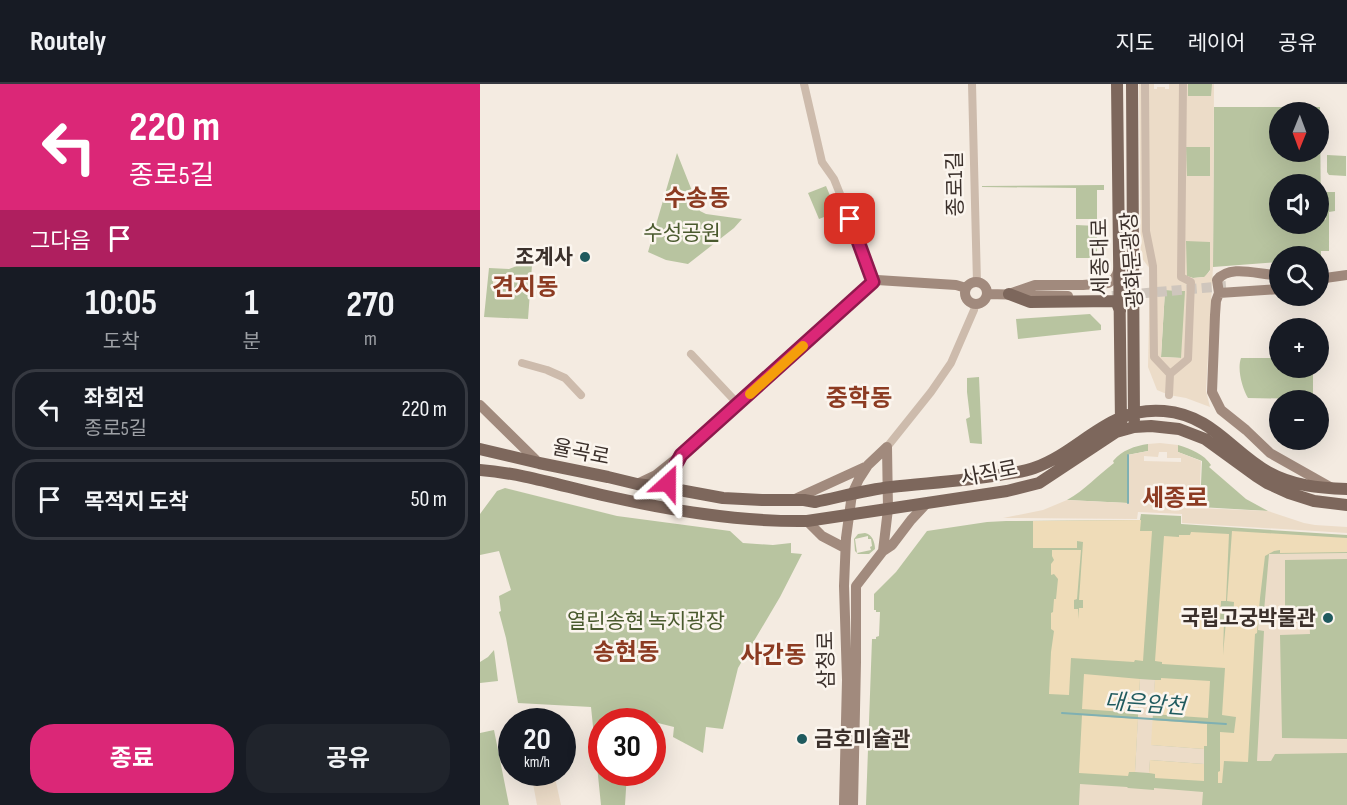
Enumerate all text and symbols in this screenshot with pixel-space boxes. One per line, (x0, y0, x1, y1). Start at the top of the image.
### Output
text: Routely (30, 25, 106, 58)
text: 지도 (1116, 31, 1154, 56)
text: 레이어 (1187, 31, 1245, 56)
text: 공유 (1278, 31, 1317, 56)
text: 220 m (129, 102, 220, 153)
north arrow (1269, 102, 1329, 162)
map controls (1269, 102, 1329, 450)
icon: left (30, 108, 108, 186)
street label: 종로1길 (942, 151, 969, 217)
text: 종로5길 (129, 160, 214, 192)
button: sound (1269, 174, 1329, 234)
district label: 수송동 (664, 184, 730, 213)
pin (824, 193, 875, 244)
icon: arrive (833, 202, 866, 235)
street label: 광화문광장 (1117, 211, 1148, 309)
street label: 세종대로 (1087, 218, 1114, 296)
park label: 수성공원 (643, 221, 721, 246)
icon: arrive (103, 222, 136, 255)
text: 그다음 (30, 228, 91, 255)
place label: 조계사 (515, 245, 573, 270)
button: search (1269, 246, 1329, 306)
marker: 조계사 (578, 250, 592, 264)
district label: 견지동 (492, 273, 558, 302)
text: 10:05 (85, 282, 157, 325)
text: 1 (245, 282, 259, 325)
text: 270 (346, 284, 395, 327)
button: + (1269, 318, 1329, 378)
text: m (364, 327, 377, 351)
text: 도착 (103, 330, 140, 354)
text: 분 (242, 330, 261, 354)
district label: 중학동 (826, 384, 892, 413)
text: 좌회전 (84, 385, 145, 412)
button: − (1269, 390, 1329, 450)
icon: left (33, 393, 66, 426)
text: 220 m (401, 396, 447, 423)
text: 종로5길 (84, 417, 147, 441)
street label: 율곡로 (550, 435, 612, 470)
position arrow (636, 451, 700, 515)
street label: 사직로 (958, 456, 1020, 491)
icon: arrive (33, 483, 66, 516)
district label: 세종로 (1142, 484, 1208, 513)
text: 50 m (411, 486, 447, 513)
text: 목적지 도착 (84, 489, 189, 516)
place label: 국립고궁박물관 (1181, 606, 1316, 631)
park label: 열린송현 녹지광장 (567, 609, 725, 634)
marker: 국립고궁박물관 (1321, 611, 1335, 625)
street label: 삼청로 (813, 631, 840, 689)
district label: 송현동 (593, 638, 659, 667)
district label: 사간동 (740, 641, 806, 670)
water label: 대은암천 (1104, 688, 1189, 721)
speed limit sign: 30 (588, 708, 666, 786)
text: 20 (523, 722, 551, 758)
button: 종료 (30, 724, 234, 793)
button: 공유 (246, 724, 450, 793)
place label: 금호미술관 (814, 727, 911, 752)
marker: 금호미술관 (795, 732, 809, 746)
text: km/h (524, 753, 550, 772)

